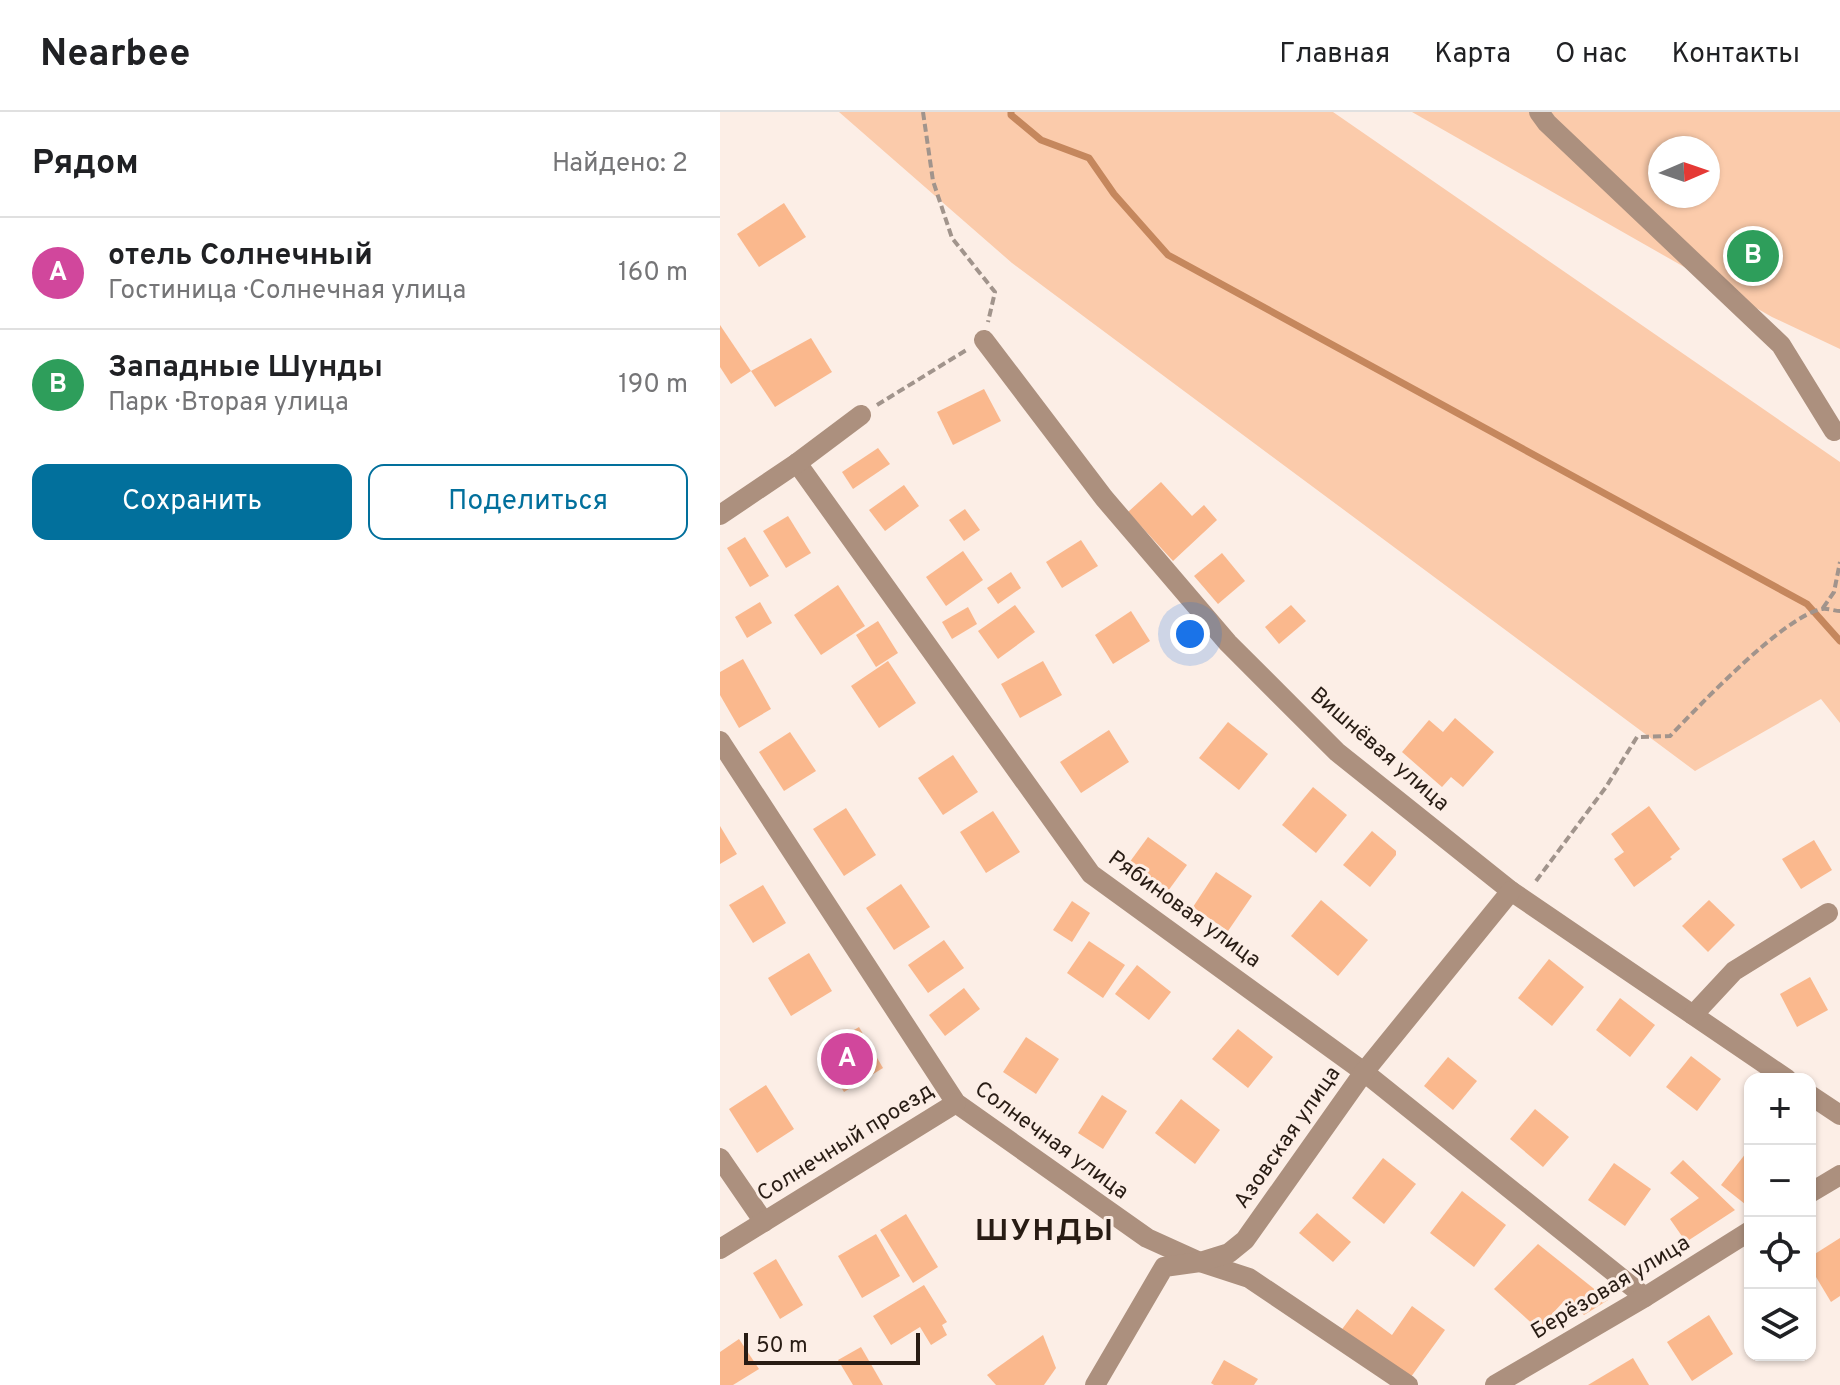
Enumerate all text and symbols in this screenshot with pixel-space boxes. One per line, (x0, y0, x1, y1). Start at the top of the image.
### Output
text: Nearbee (40, 31, 190, 80)
text: Главная (1279, 37, 1390, 73)
text: Карта (1434, 37, 1511, 73)
text: О нас (1555, 37, 1628, 73)
text: Контакты (1672, 37, 1800, 73)
north arrow (1648, 136, 1720, 208)
text: Рядом (32, 143, 139, 186)
text: Найдено: 2 (552, 148, 688, 181)
pin: B (1727, 226, 1779, 286)
text: отель Солнечный (108, 238, 373, 275)
text: A (49, 257, 67, 290)
text: 160 m (618, 257, 688, 290)
text: Гостиница · Солнечная улица (108, 275, 466, 308)
text: Западные Шунды (108, 350, 383, 387)
text: B (49, 369, 67, 402)
text: 190 m (618, 369, 688, 402)
text: Парк · Вторая улица (108, 387, 349, 420)
button: Сохранить (32, 464, 352, 540)
button: Поделиться (368, 464, 688, 540)
your location (1170, 614, 1210, 654)
street label: Вишнёвая улица (1304, 682, 1454, 818)
street label: Рябиновая улица (1102, 846, 1266, 974)
pin: A (821, 1029, 873, 1089)
street label: Азовская улица (1229, 1062, 1347, 1214)
map controls (1744, 1073, 1816, 1361)
button: + (1744, 1073, 1816, 1145)
street label: Солнечная улица (969, 1076, 1133, 1206)
street label: Солнечный проезд (753, 1078, 939, 1208)
button: − (1744, 1145, 1816, 1217)
district label: ШУНДЫ (975, 1214, 1115, 1251)
button: locate (1744, 1217, 1816, 1289)
street label: Берёзовая улица (1527, 1230, 1695, 1346)
button: layers (1744, 1289, 1816, 1361)
scale bar (744, 1329, 920, 1365)
text: 50 m (756, 1333, 808, 1360)

